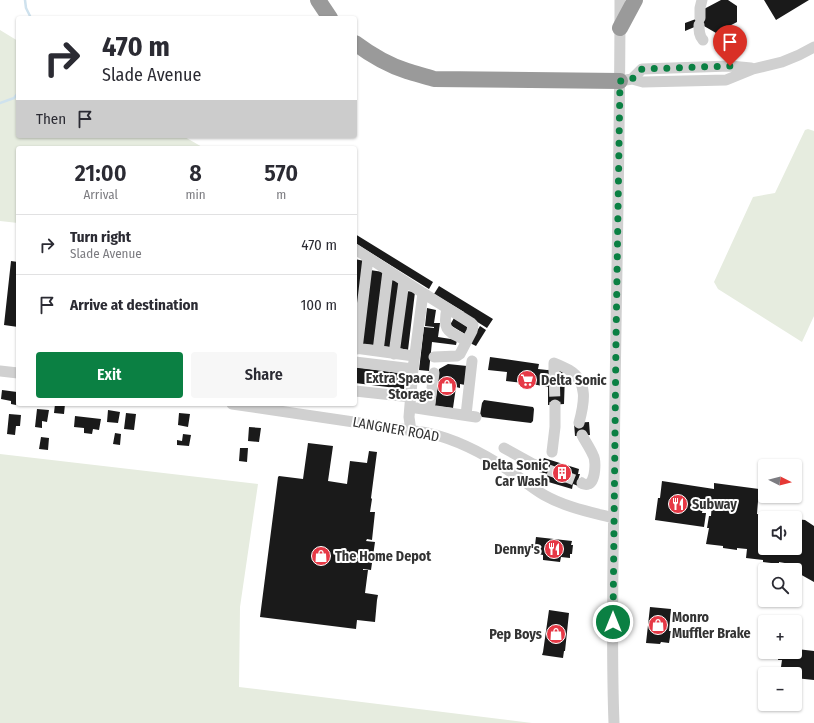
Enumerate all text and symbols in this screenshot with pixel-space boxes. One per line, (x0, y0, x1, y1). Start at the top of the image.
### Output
pin (713, 25, 747, 66)
text: 470 m (102, 30, 170, 63)
icon: arrive (719, 31, 741, 53)
icon: right (36, 32, 88, 84)
text: Slade Avenue (102, 64, 201, 86)
icon: arrive (74, 108, 96, 130)
text: Then (36, 110, 66, 128)
text: 21:00 (75, 159, 127, 187)
text: 8 (189, 159, 202, 187)
text: 570 (264, 159, 298, 187)
text: Arrival (83, 187, 118, 202)
text: min (185, 187, 206, 202)
text: m (276, 187, 286, 202)
text: Turn right (70, 228, 131, 246)
icon: right (36, 234, 58, 256)
text: 470 m (301, 236, 337, 254)
text: Slade Avenue (70, 246, 142, 261)
icon: arrive (36, 294, 58, 316)
text: Arrive at destination (70, 296, 198, 314)
text: 100 m (300, 296, 337, 314)
button: Exit (36, 352, 183, 398)
button: Share (191, 352, 337, 398)
supermarket icon: Delta Sonic (516, 369, 538, 391)
place label: Extra Space Storage (366, 370, 433, 403)
place label: Delta Sonic (541, 372, 608, 389)
shop icon: Extra Space Storage (436, 375, 458, 397)
street label: LANGNER ROAD (351, 414, 441, 445)
place label: Delta Sonic Car Wash (482, 457, 549, 490)
north arrow (758, 459, 802, 503)
map controls (758, 459, 802, 711)
building icon: Delta Sonic Car Wash (551, 462, 573, 484)
restaurant icon: Subway (667, 493, 689, 515)
place label: Subway (692, 496, 737, 513)
button: sound (758, 511, 802, 555)
restaurant icon: Denny's (543, 538, 565, 560)
place label: Denny's (494, 541, 540, 558)
shop icon: The Home Depot (310, 545, 332, 567)
place label: The Home Depot (335, 548, 432, 565)
button: search (758, 563, 802, 607)
position arrow (592, 601, 634, 643)
place label: Monro Muffler Brake (672, 609, 751, 642)
shop icon: Monro Muffler Brake (647, 614, 669, 636)
button: + (758, 615, 802, 659)
shop icon: Pep Boys (545, 623, 567, 645)
place label: Pep Boys (489, 626, 542, 643)
button: − (758, 667, 802, 711)

